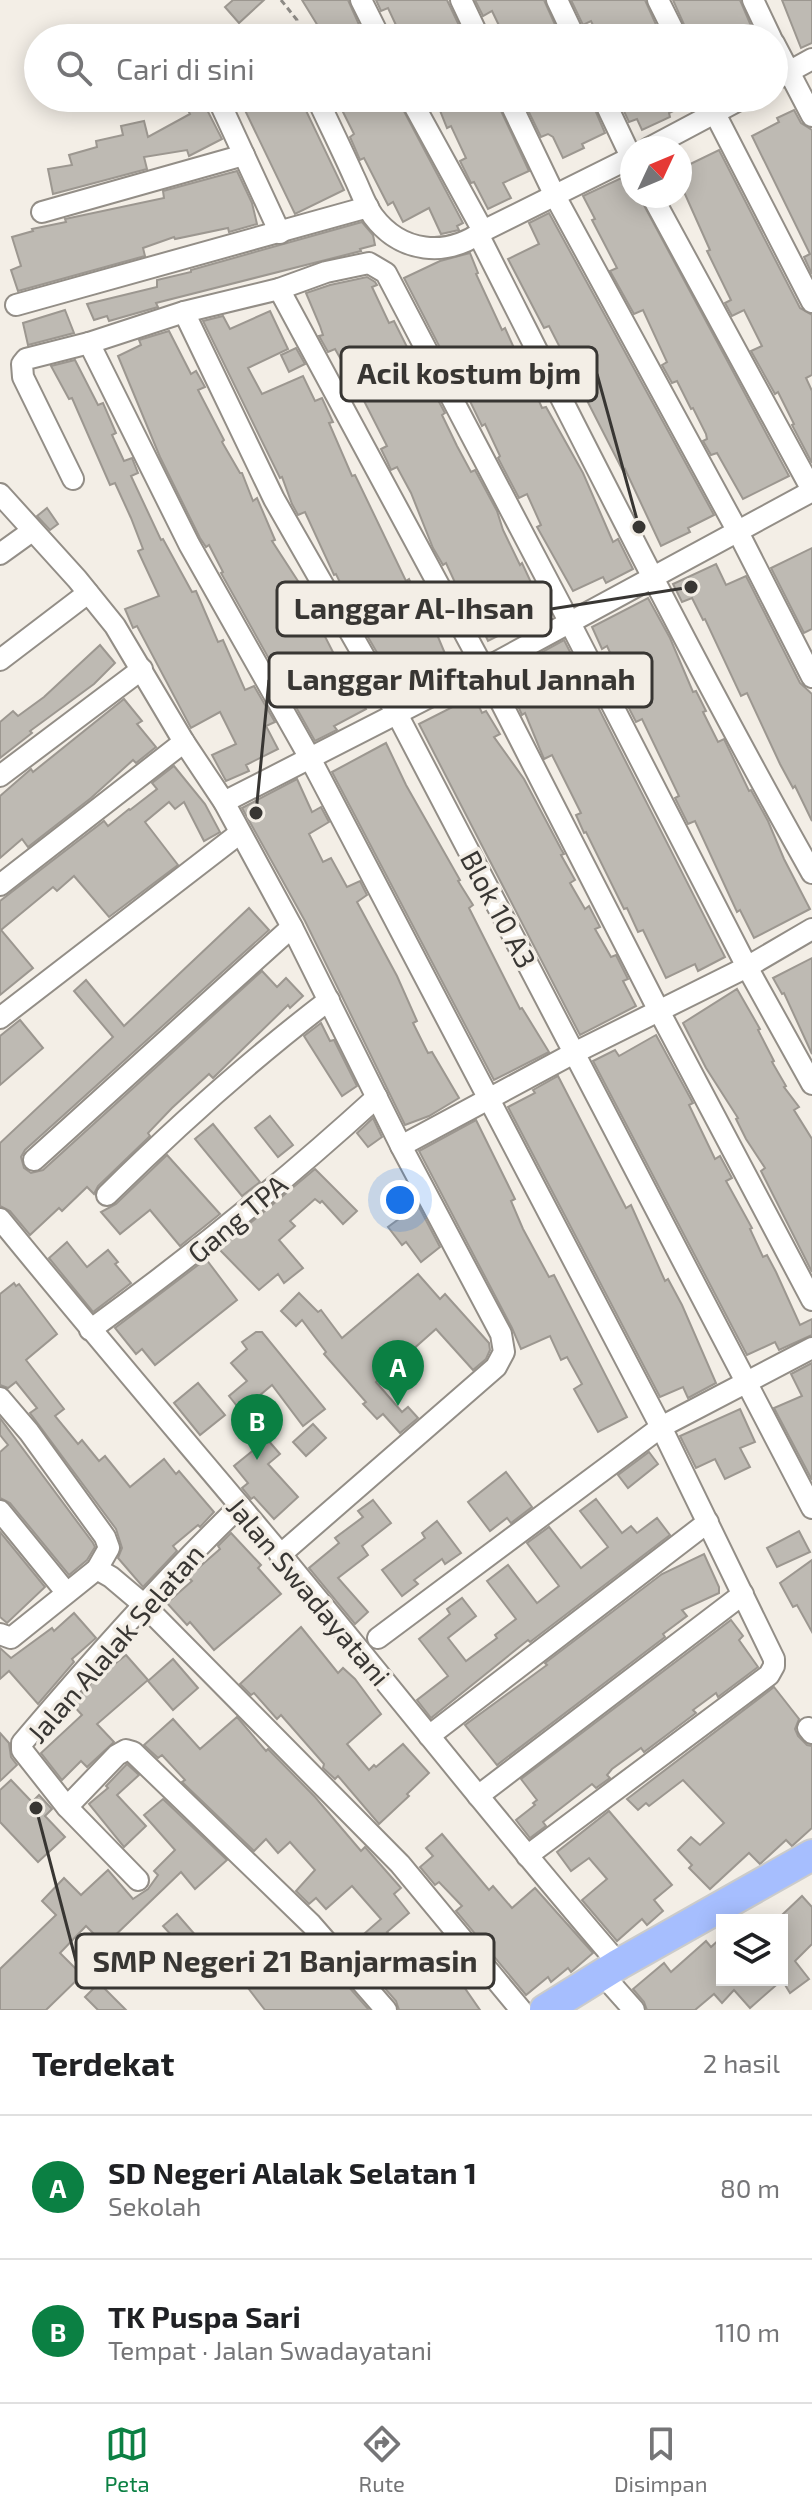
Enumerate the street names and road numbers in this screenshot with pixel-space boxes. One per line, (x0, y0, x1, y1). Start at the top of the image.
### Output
street label: Blok 10 A3 (454, 844, 544, 974)
street label: Gang TPA (180, 1166, 294, 1269)
street label: Jalan Swadayatani (220, 1490, 398, 1692)
street label: Jalan Alalak Selatan (19, 1537, 211, 1749)

